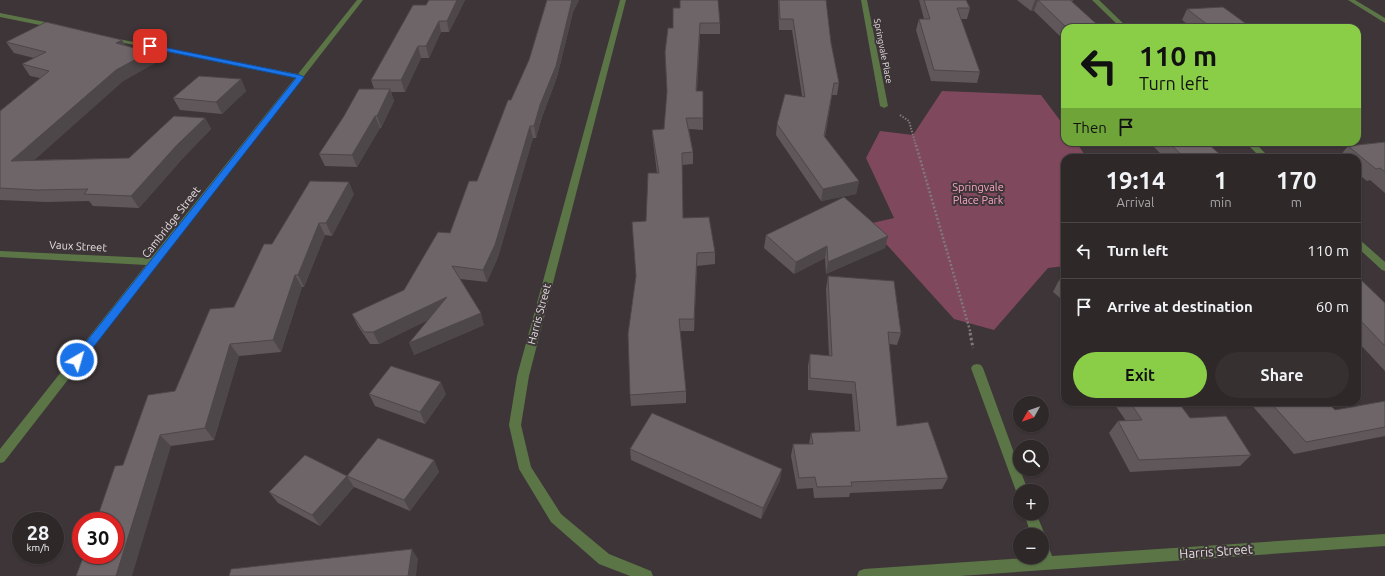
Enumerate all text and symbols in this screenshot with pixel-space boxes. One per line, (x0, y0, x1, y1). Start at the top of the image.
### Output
street label: Springvale Place (872, 18, 894, 84)
pin (133, 29, 167, 63)
icon: arrive (139, 35, 161, 57)
icon: left (1073, 40, 1125, 92)
text: 110 m (1139, 40, 1217, 71)
text: Turn left (1139, 73, 1209, 93)
icon: arrive (1115, 116, 1137, 138)
text: Then (1073, 119, 1107, 136)
text: 19:14 (1105, 167, 1165, 194)
text: 1 (1214, 167, 1227, 194)
text: 170 (1276, 167, 1317, 194)
park label: Springvale Place Park (952, 181, 1004, 206)
street label: Cambridge Street (139, 183, 203, 260)
text: Arrival (1116, 195, 1154, 209)
text: min (1210, 195, 1232, 209)
text: m (1291, 195, 1302, 209)
street label: Vaux Street (49, 239, 108, 254)
icon: left (1073, 240, 1095, 262)
text: Turn left (1107, 242, 1168, 259)
text: 110 m (1307, 242, 1349, 259)
street label: Harris Street (525, 282, 553, 346)
icon: arrive (1073, 296, 1095, 318)
text: Arrive at destination (1107, 298, 1253, 315)
text: 60 m (1316, 298, 1349, 315)
position arrow (56, 339, 98, 381)
button: Exit (1073, 352, 1207, 398)
button: Share (1215, 352, 1349, 398)
north arrow (1013, 396, 1049, 432)
map controls (1013, 396, 1049, 564)
button: search (1013, 440, 1049, 476)
button: + (1013, 484, 1049, 520)
speed limit sign: 30 (72, 512, 124, 564)
text: 28 (27, 521, 49, 544)
button: − (1013, 528, 1049, 564)
street label: Harris Street (1179, 541, 1253, 561)
text: km/h (26, 542, 50, 553)

